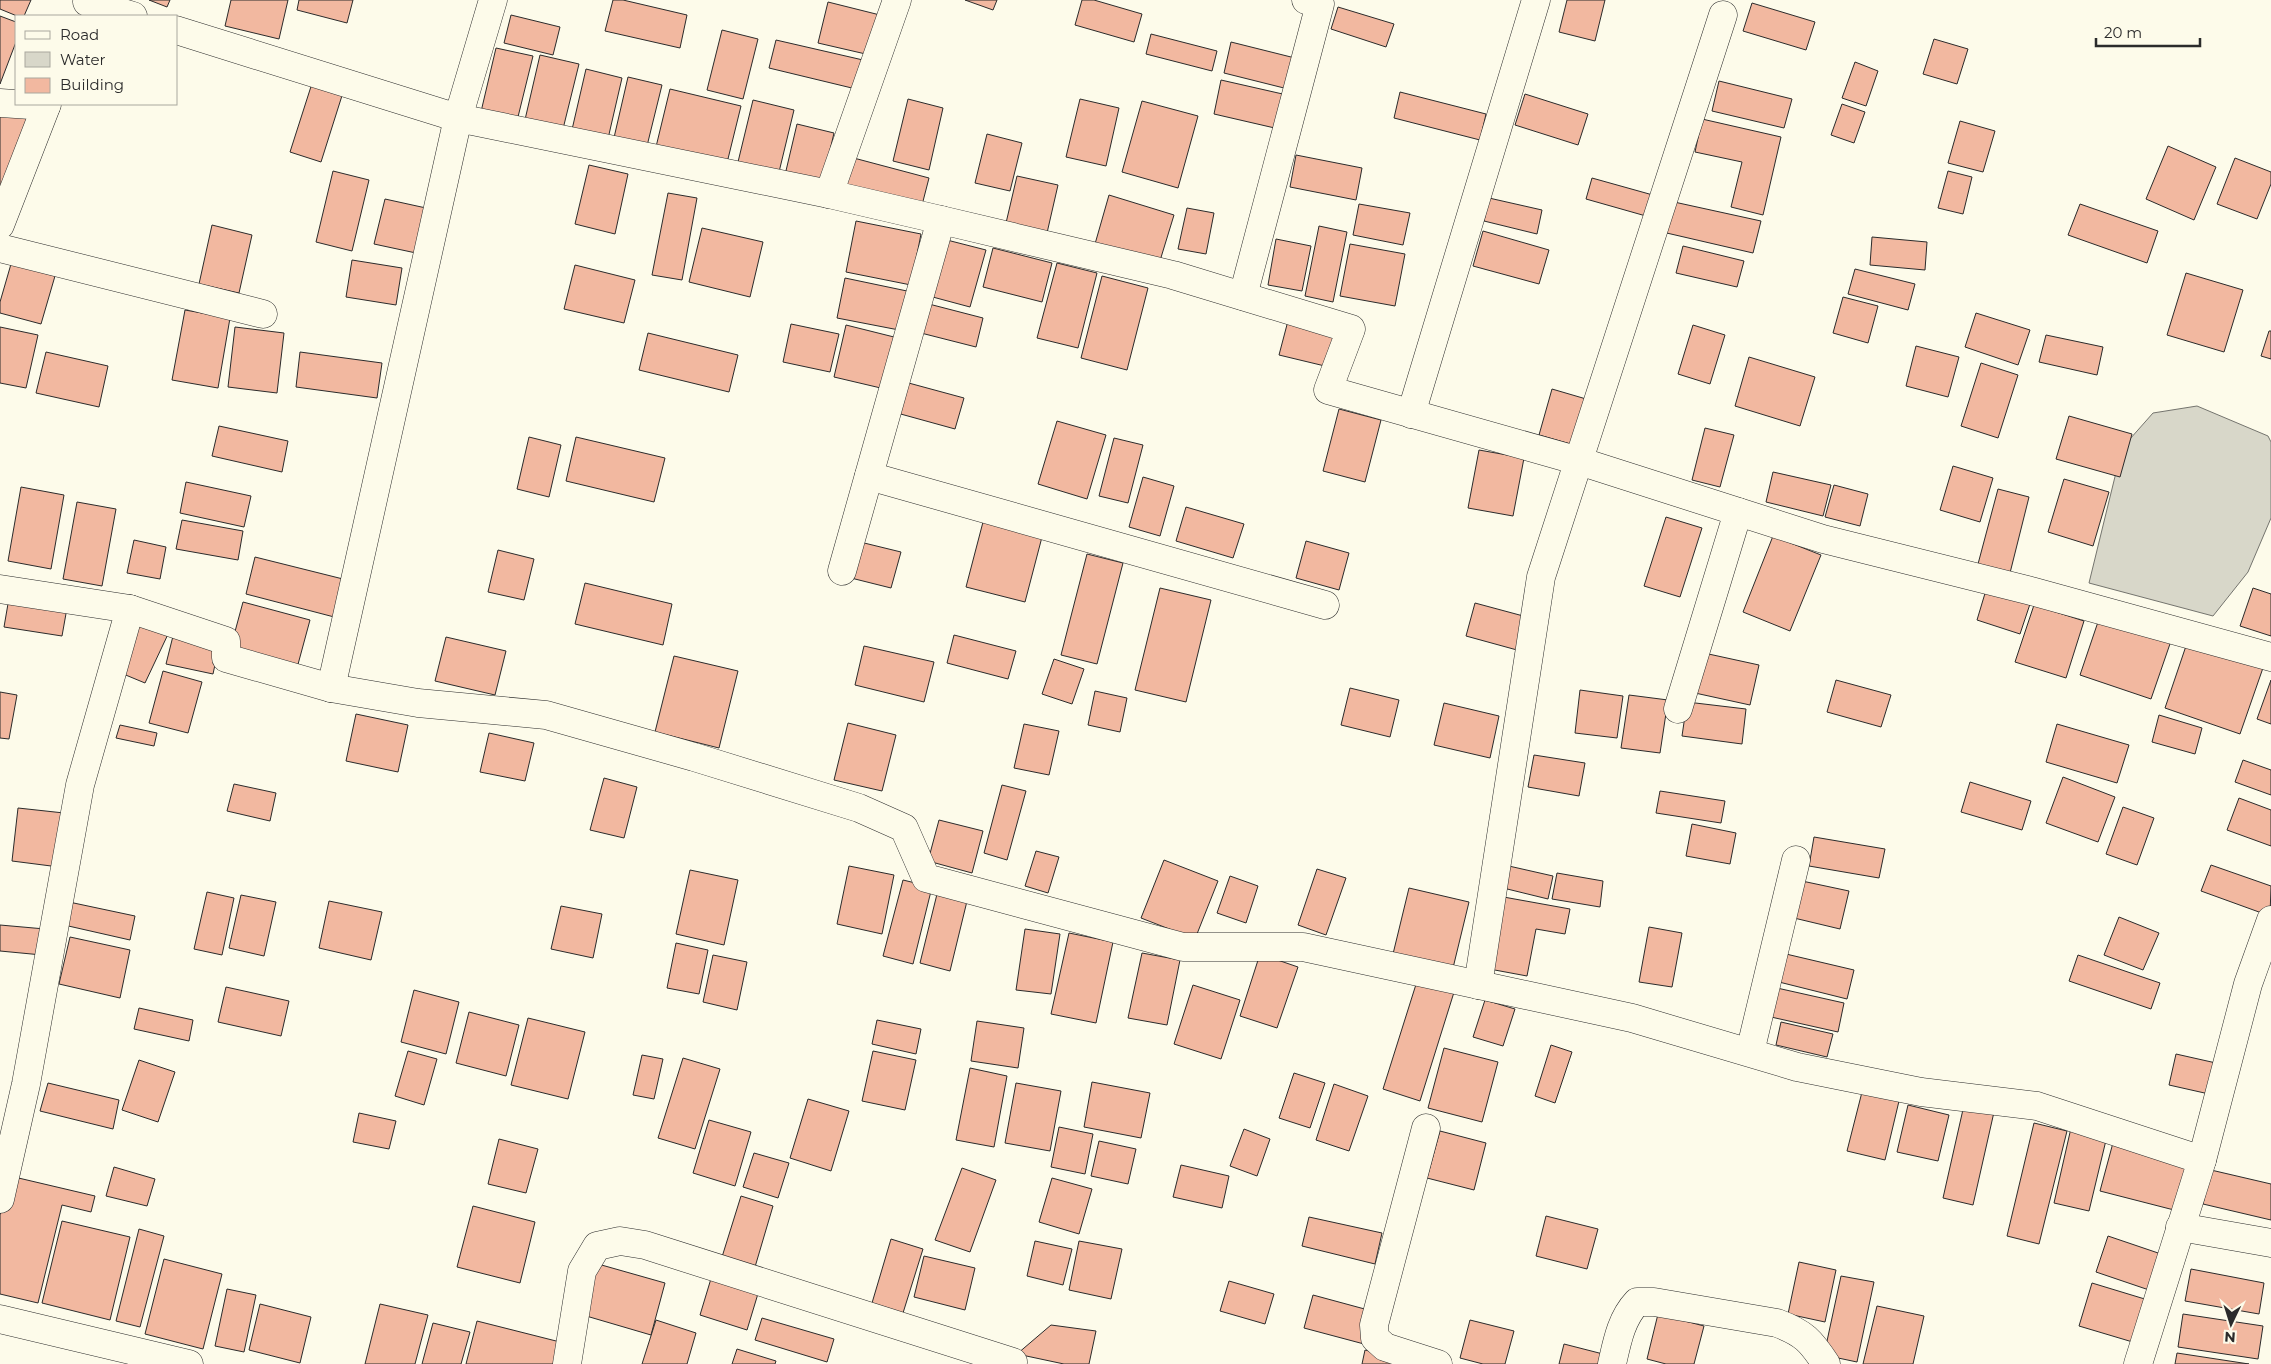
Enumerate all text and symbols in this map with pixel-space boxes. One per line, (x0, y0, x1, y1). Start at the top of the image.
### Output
legend (15, 15, 178, 105)
scale bar (2096, 15, 2200, 47)
text: 20 m (2104, 23, 2142, 42)
text: Road (60, 25, 99, 44)
text: Water (60, 50, 106, 69)
text: Building (60, 75, 124, 94)
north arrow (2206, 1299, 2256, 1349)
text: N (2224, 1328, 2236, 1346)

